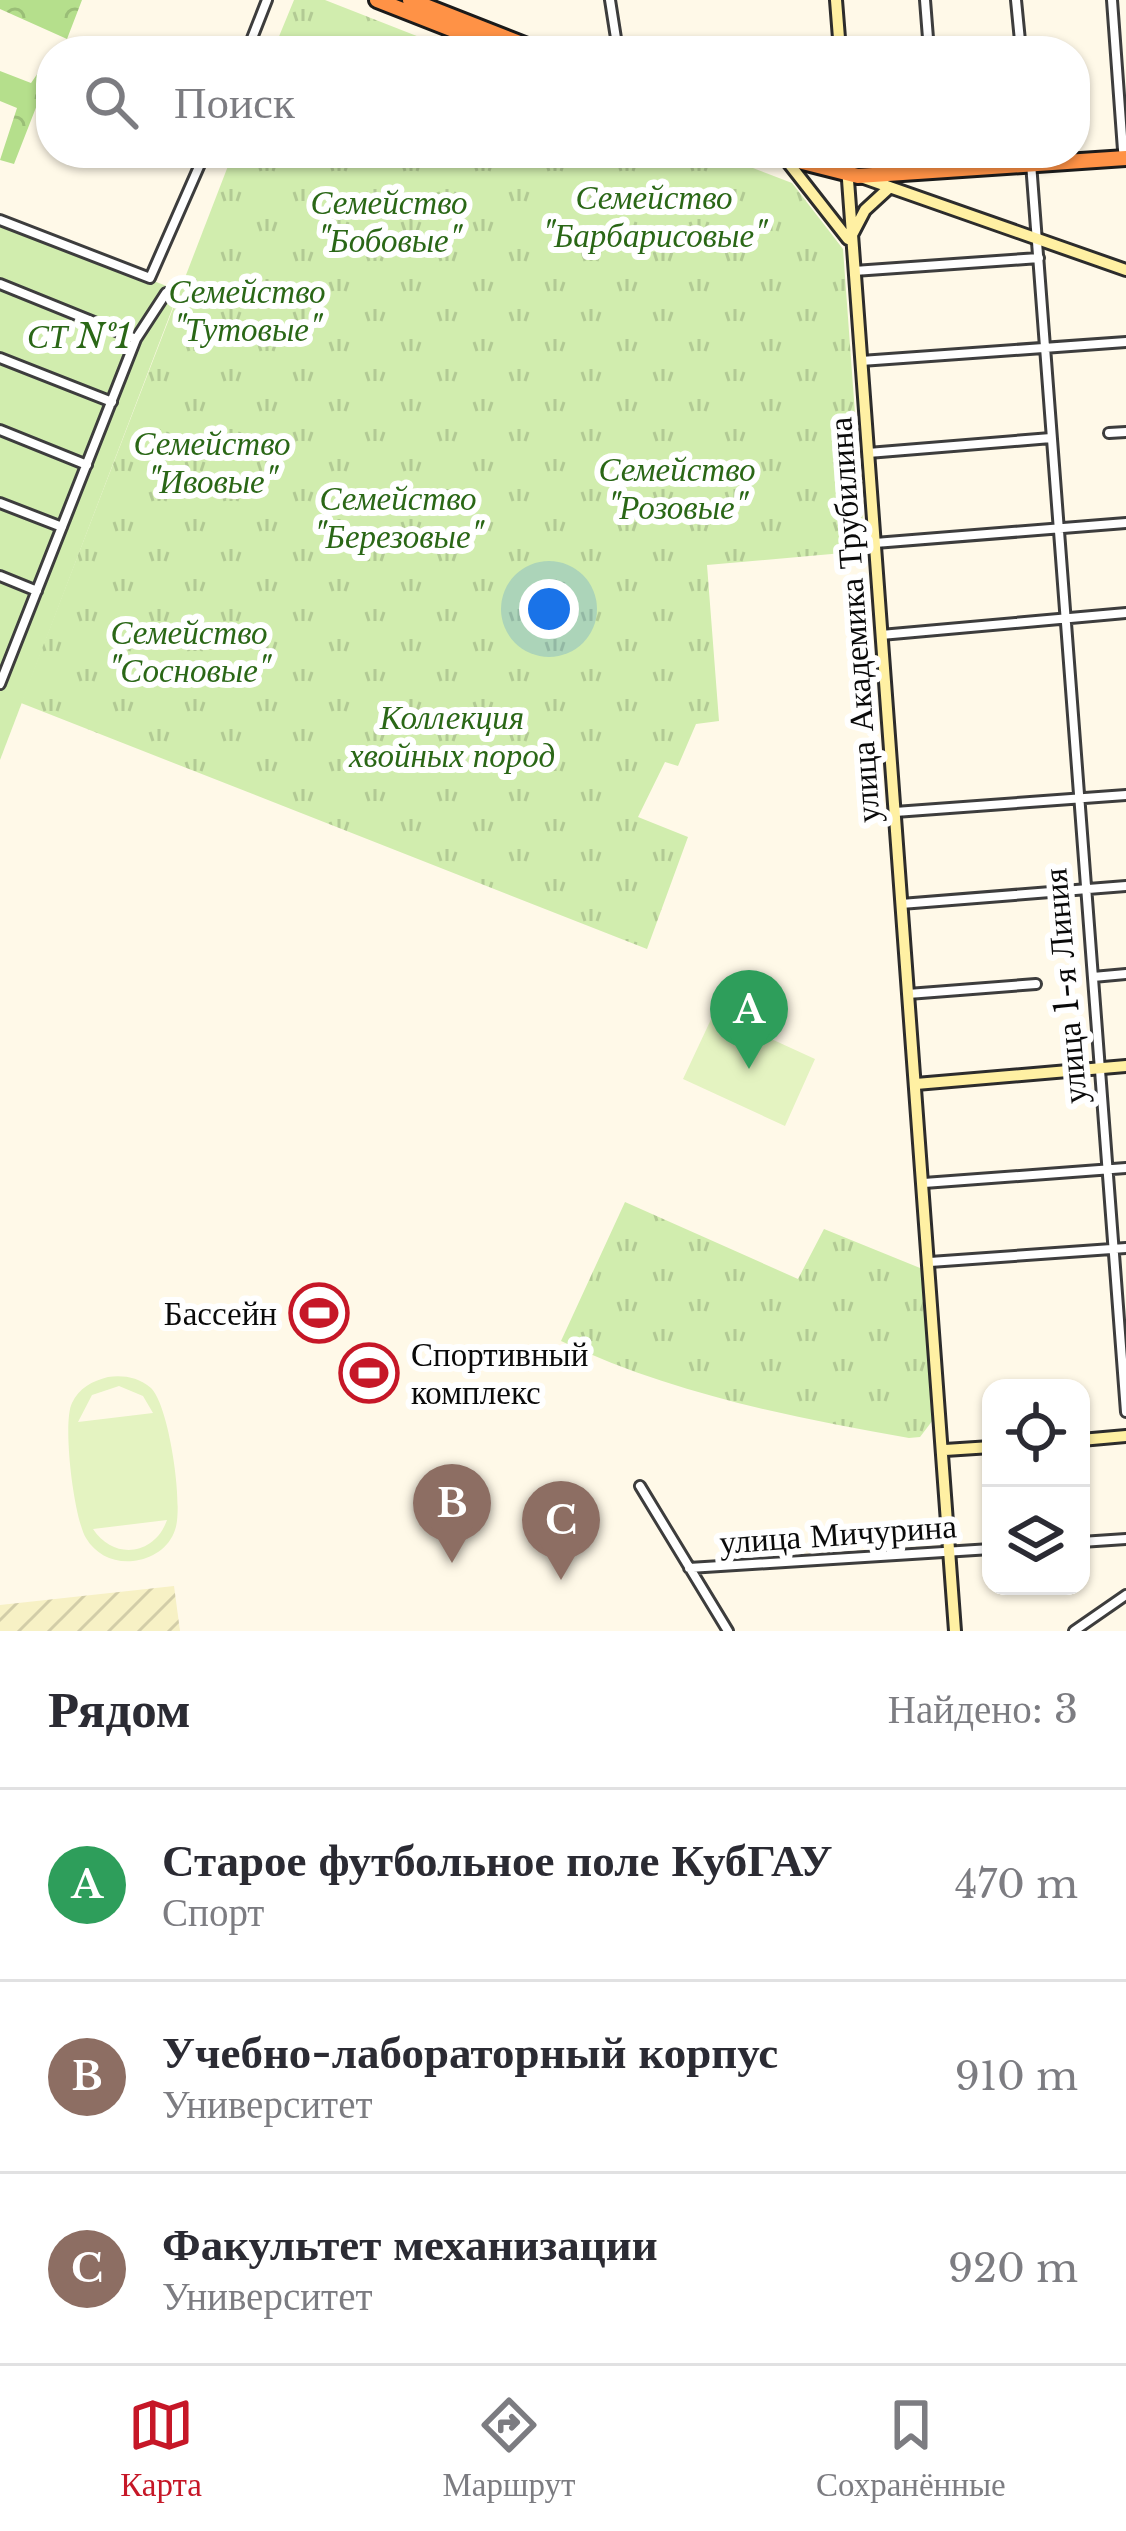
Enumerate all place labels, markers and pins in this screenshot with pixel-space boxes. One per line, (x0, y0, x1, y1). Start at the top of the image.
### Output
pin: A (710, 970, 788, 1069)
sports icon: Бассейн (288, 1282, 350, 1344)
place label: Бассейн (164, 1293, 277, 1334)
place label: Спортивный комплекс (411, 1334, 588, 1413)
sports icon: Спортивный комплекс (338, 1342, 400, 1404)
pin: B (413, 1464, 491, 1563)
pin: C (522, 1481, 600, 1580)

